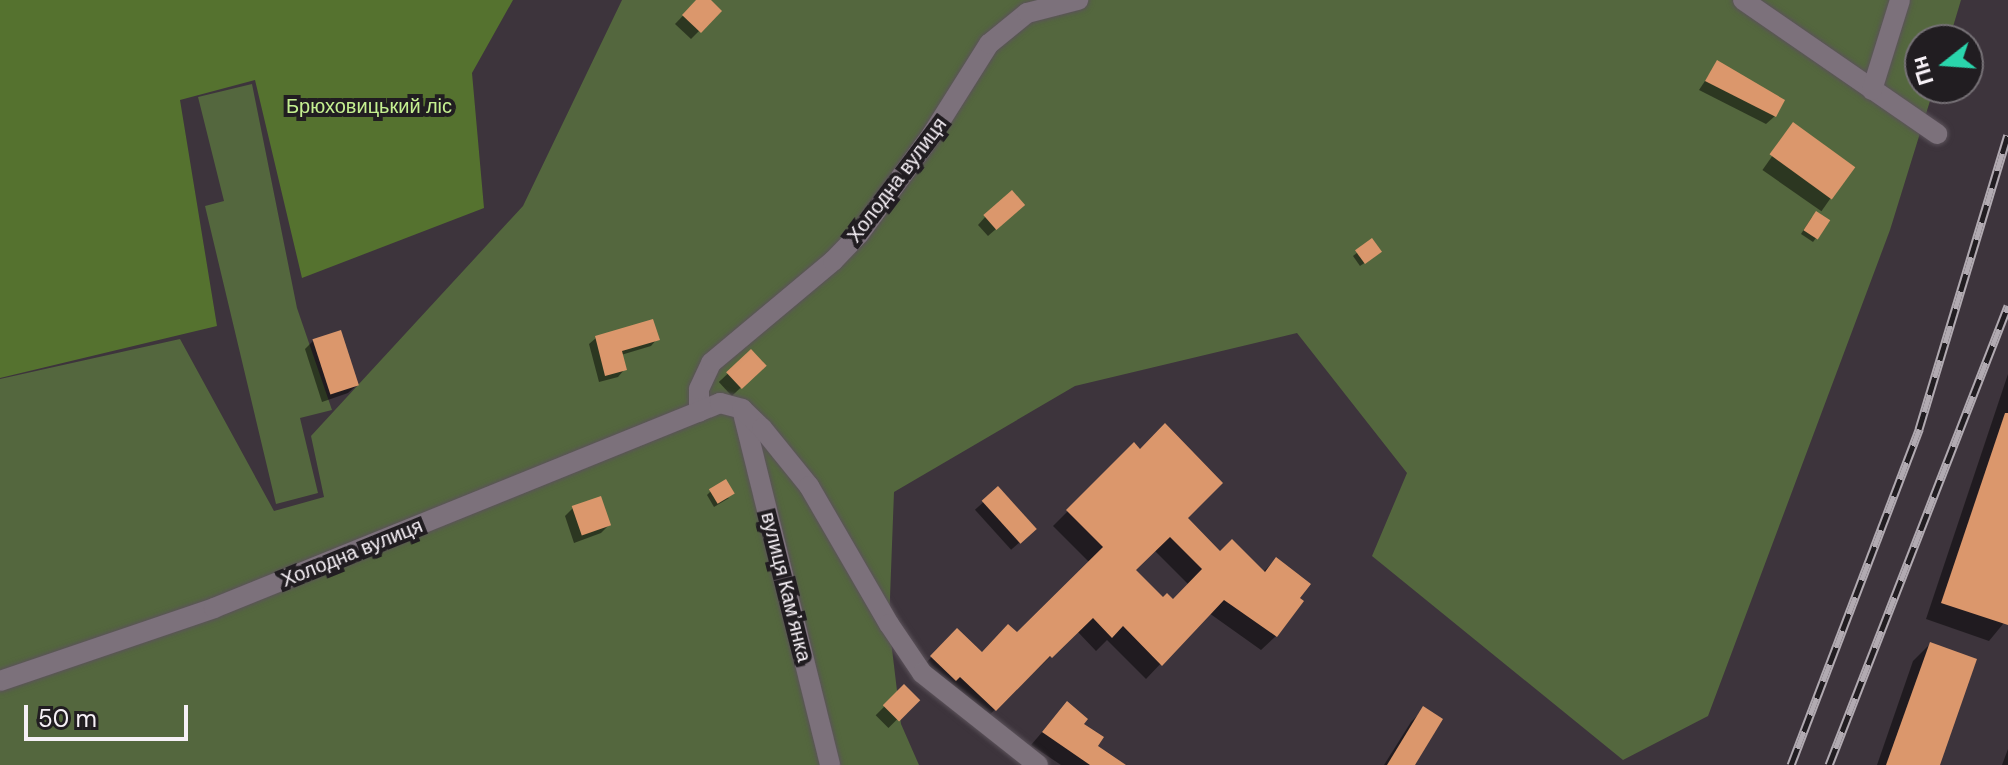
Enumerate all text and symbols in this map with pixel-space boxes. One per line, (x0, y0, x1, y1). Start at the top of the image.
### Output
north arrow (1904, 24, 1984, 104)
text: Пн (1904, 52, 1941, 89)
park label: Брюховицький ліс (286, 94, 452, 118)
street label: Холодна вулиця (842, 113, 952, 247)
street label: вулиця Камʼянка (756, 510, 816, 664)
street label: Холодна вулиця (278, 514, 426, 592)
scale bar (28, 689, 192, 739)
text: 50 m (38, 703, 97, 734)

